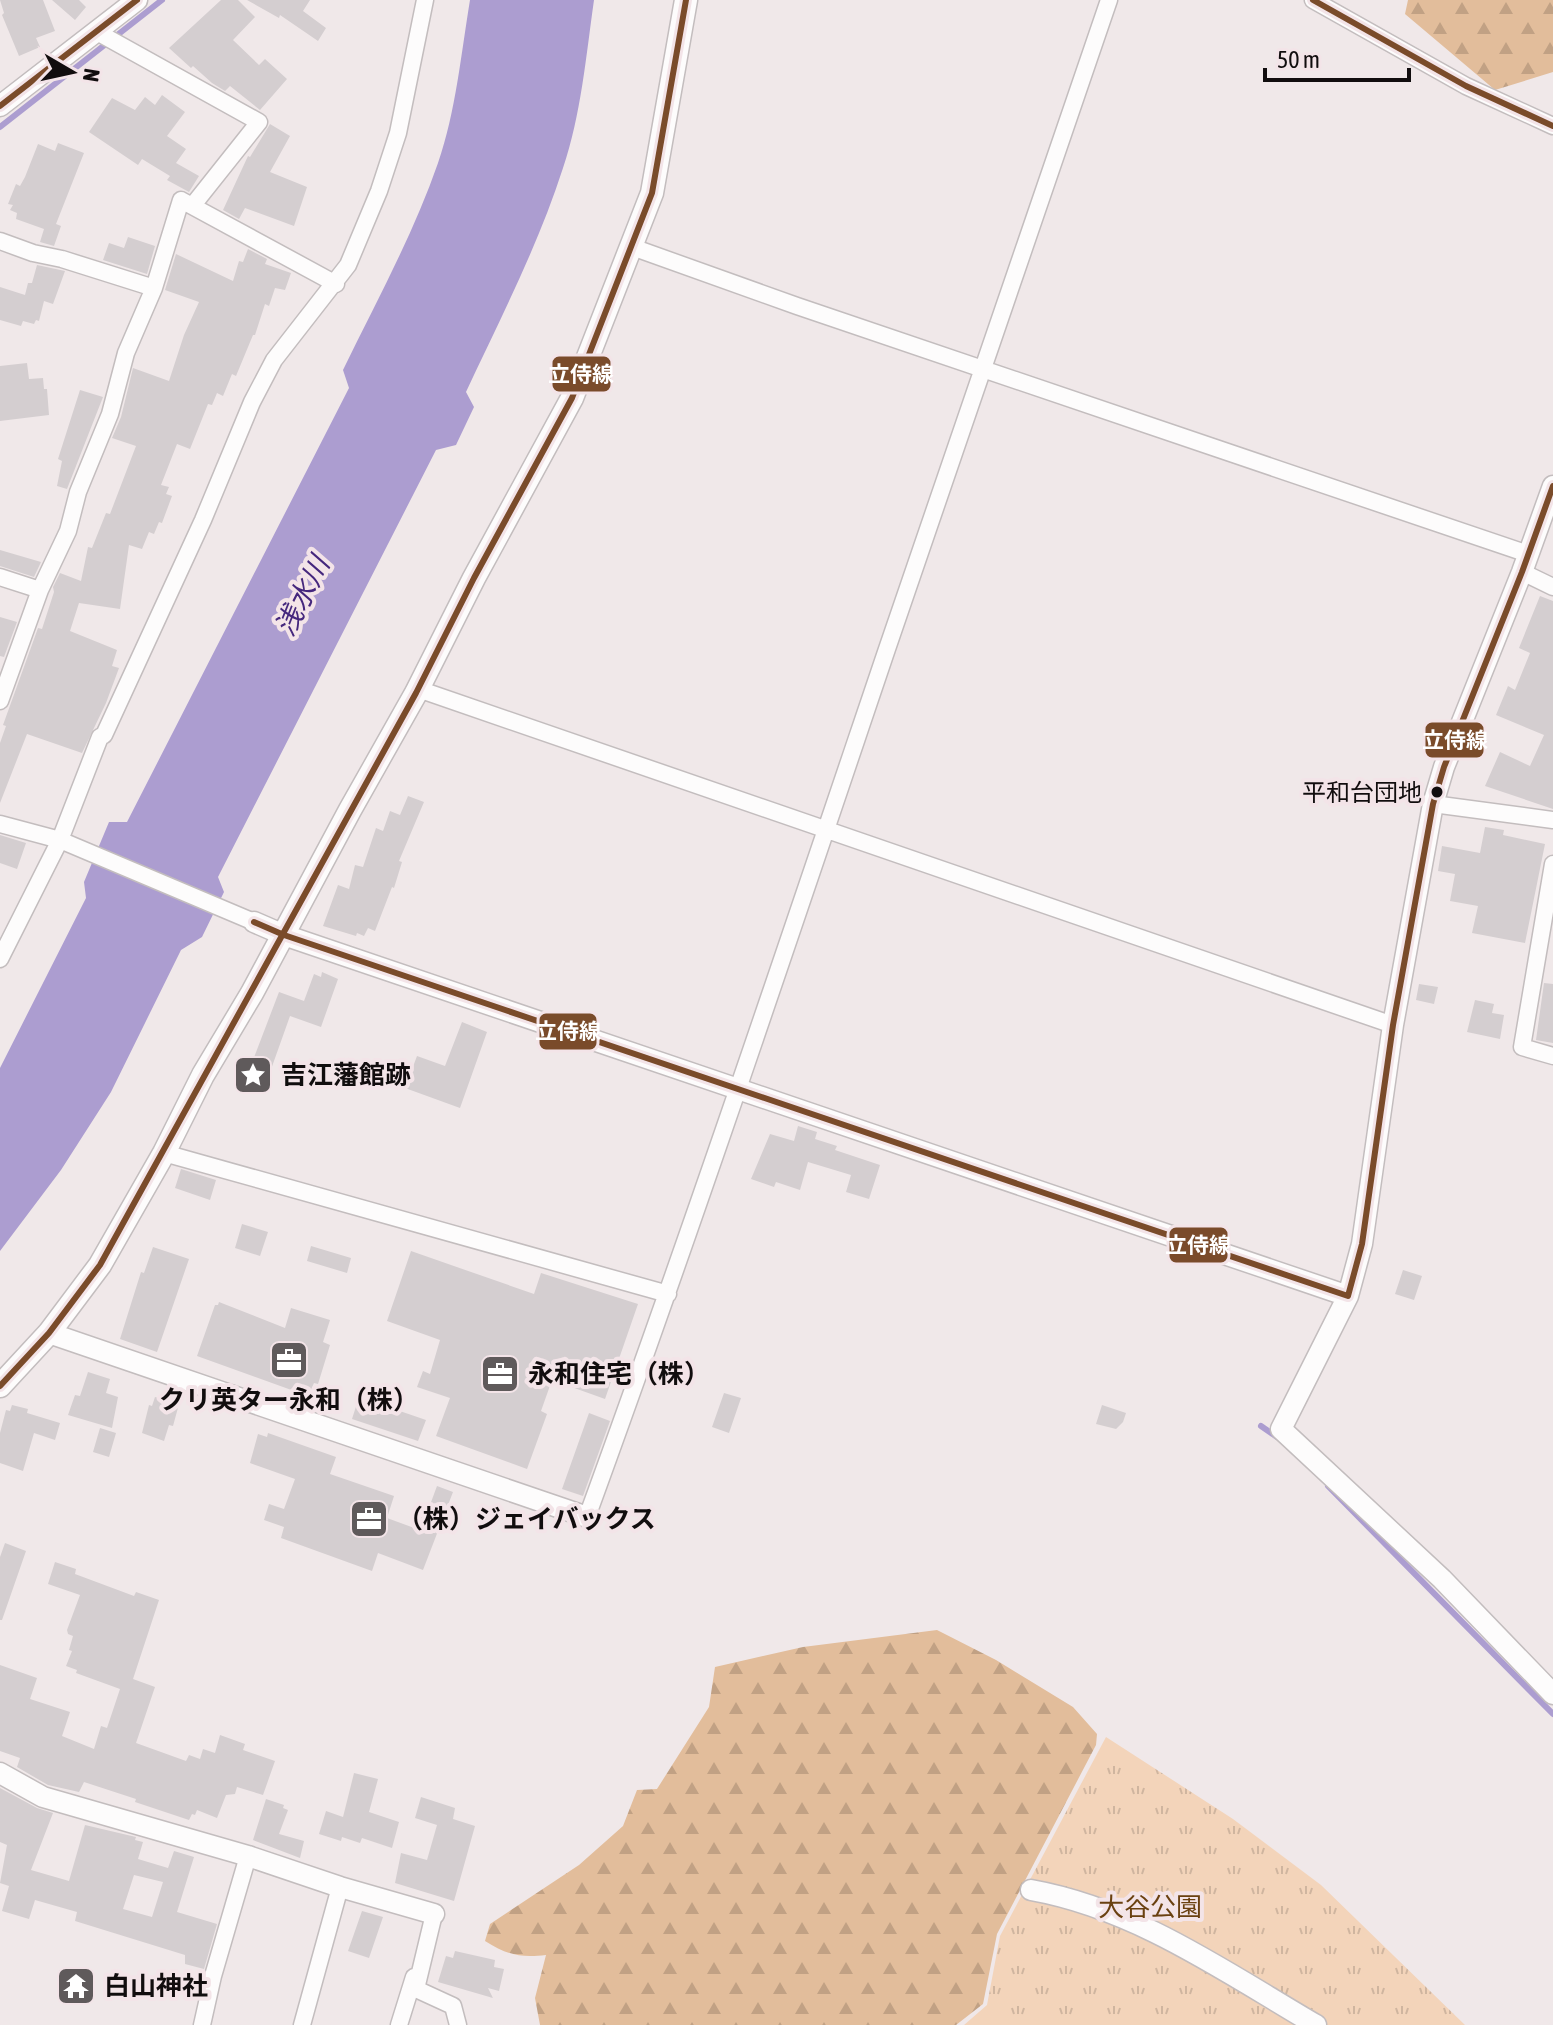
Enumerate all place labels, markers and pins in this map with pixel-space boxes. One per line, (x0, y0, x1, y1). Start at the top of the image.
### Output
place label: 平和台団地 (1302, 779, 1422, 806)
marker: 平和台団地 (1429, 784, 1445, 800)
place icon: 吉江藩館跡 (232, 1054, 274, 1096)
place label: 吉江藩館跡 (281, 1060, 411, 1090)
office icon: クリ英ター永和（株） (268, 1339, 310, 1381)
office icon: 永和住宅（株） (479, 1353, 521, 1395)
place label: 永和住宅（株） (528, 1359, 710, 1389)
place label: クリ英ター永和（株） (159, 1385, 419, 1415)
office icon: （株）ジェイバックス (348, 1498, 390, 1540)
place label: （株）ジェイバックス (397, 1504, 656, 1534)
temple icon: 白山神社 (55, 1965, 97, 2007)
place label: 白山神社 (104, 1971, 208, 2001)

